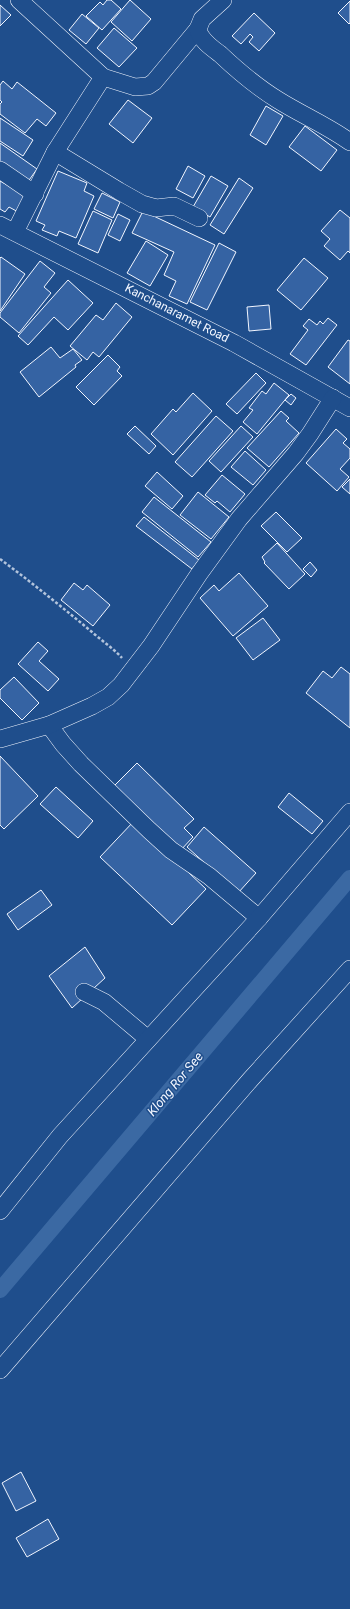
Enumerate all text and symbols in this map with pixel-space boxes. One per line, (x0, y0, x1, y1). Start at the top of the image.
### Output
street label: Kanchanaramet Road (123, 281, 231, 345)
water label: Klong Ror See (144, 1049, 206, 1119)

